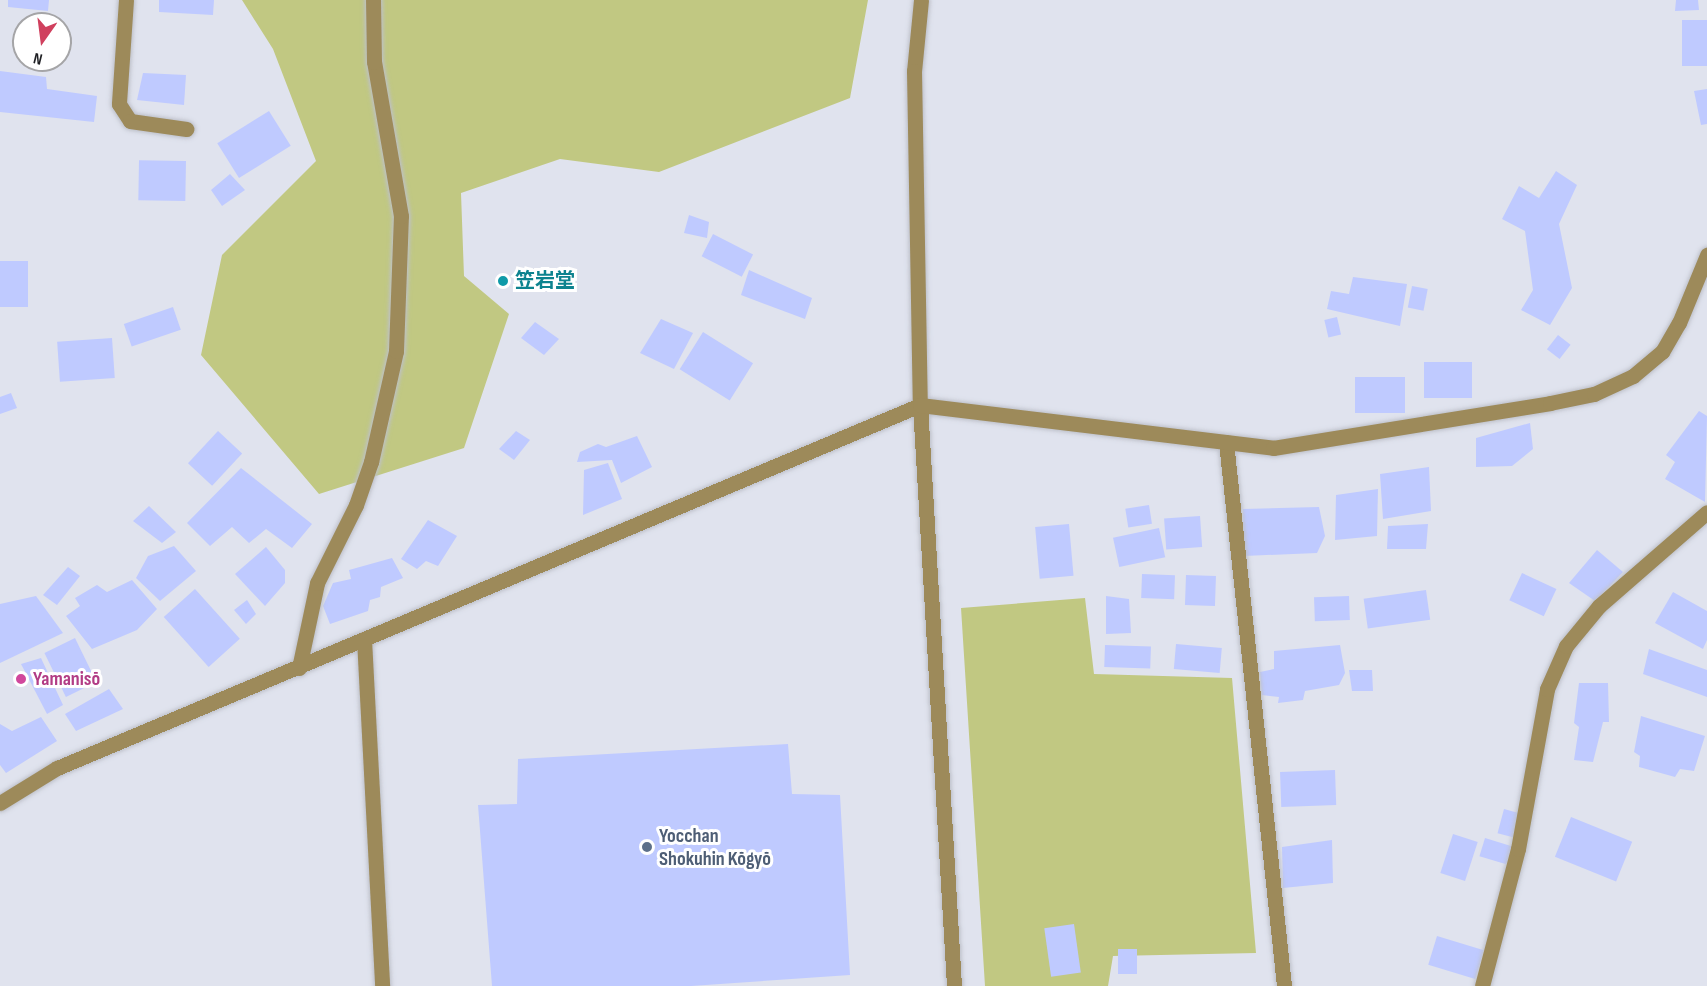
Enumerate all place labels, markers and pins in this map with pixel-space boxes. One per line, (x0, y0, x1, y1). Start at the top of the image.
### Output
place label: 笠岩堂 (515, 269, 575, 293)
marker: 笠岩堂 (496, 274, 510, 288)
place label: Yamanisō (33, 667, 100, 691)
marker: Yamanisō (14, 672, 28, 686)
place label: Yocchan Shokuhin Kōgyō (659, 824, 771, 871)
marker: Yocchan Shokuhin Kōgyō (640, 840, 654, 854)

